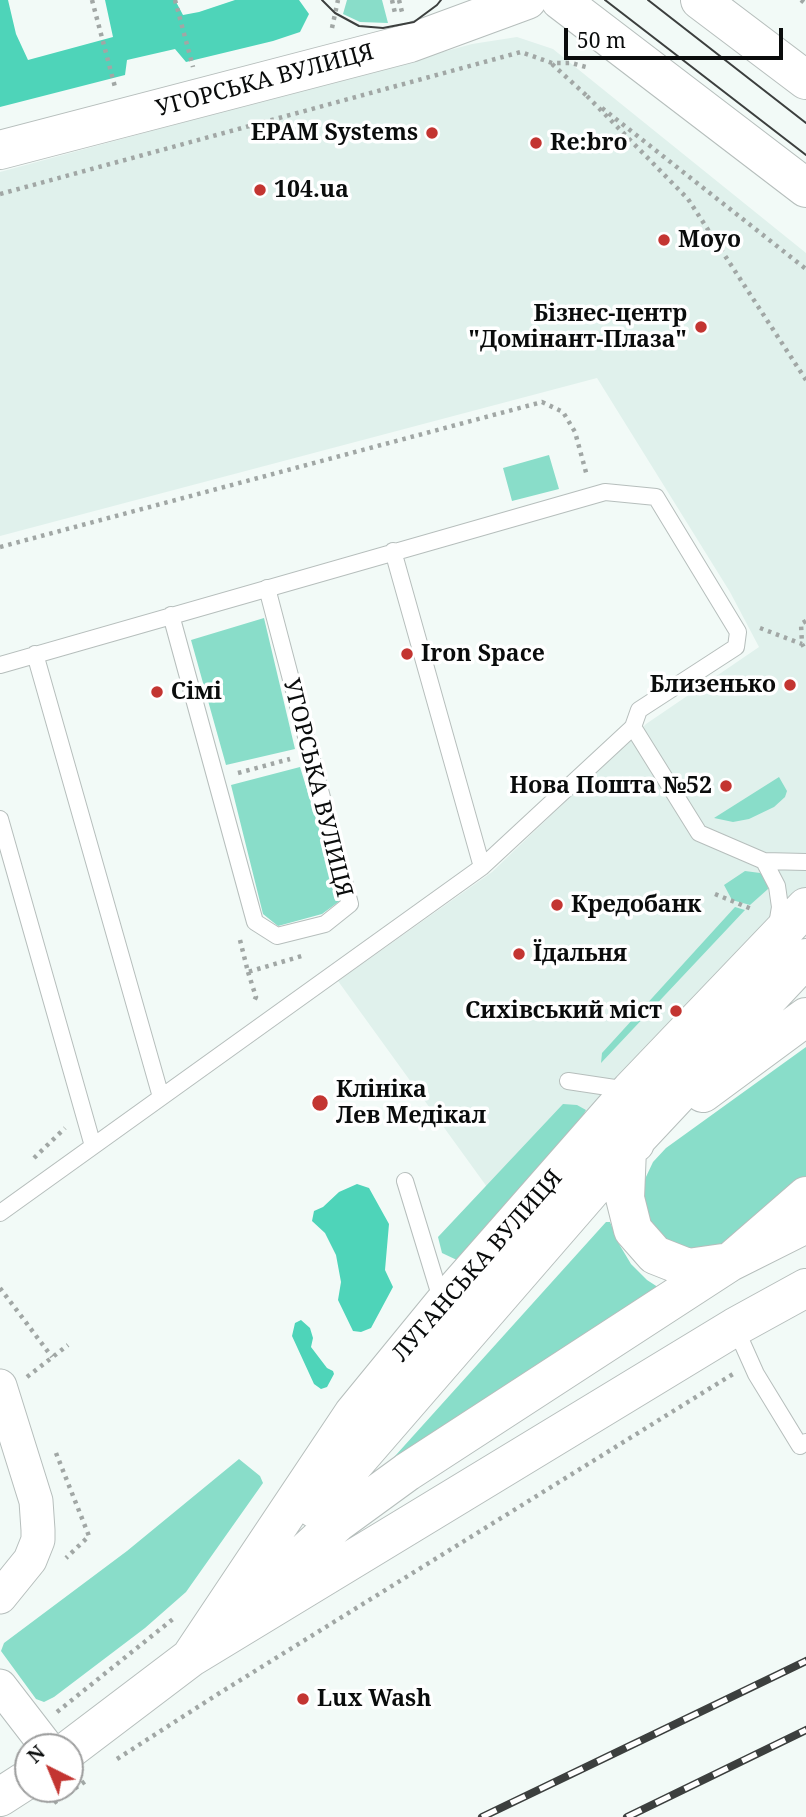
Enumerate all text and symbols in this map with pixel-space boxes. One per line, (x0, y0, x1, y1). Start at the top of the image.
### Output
scale bar (568, 14, 787, 58)
text: 50 m (577, 26, 626, 54)
street label: УГОРСЬКА ВУЛИЦЯ (153, 39, 377, 123)
place label: EPAM Systems (251, 119, 418, 147)
marker: EPAM Systems (424, 125, 440, 141)
place label: Re:bro (550, 129, 628, 157)
marker: Re:bro (528, 135, 544, 151)
place label: 104.ua (274, 176, 349, 204)
marker: 104.ua (252, 182, 268, 198)
place label: Moyo (678, 226, 741, 254)
marker: Moyo (656, 232, 672, 248)
place label: Бізнес-центр "Домінант-Плаза" (468, 300, 687, 354)
marker: Бізнес-центр "Домінант-Плаза" (693, 319, 709, 335)
place label: Iron Space (421, 640, 545, 668)
marker: Iron Space (399, 646, 415, 662)
place label: Близенько (650, 671, 776, 699)
street label: УГОРСЬКА ВУЛИЦЯ (276, 676, 358, 900)
marker: Близенько (782, 677, 798, 693)
place label: Сімі (171, 678, 222, 706)
marker: Сімі (149, 684, 165, 700)
place label: Нова Пошта №52 (510, 772, 712, 800)
marker: Нова Пошта №52 (718, 778, 734, 794)
place label: Кредобанк (571, 891, 701, 919)
marker: Кредобанк (549, 897, 565, 913)
place label: Їдальня (533, 940, 627, 968)
marker: Їдальня (511, 946, 527, 962)
place label: Сихівський міст (465, 997, 662, 1025)
marker: Сихівський міст (668, 1003, 684, 1019)
place label: Клініка Лев Медікал (336, 1076, 486, 1130)
marker: Клініка Лев Медікал (310, 1093, 330, 1113)
street label: ЛУГАНСЬКА ВУЛИЦЯ (387, 1165, 569, 1367)
place label: Lux Wash (317, 1685, 431, 1713)
marker: Lux Wash (295, 1691, 311, 1707)
north arrow (14, 1733, 84, 1803)
text: N (22, 1739, 50, 1769)

